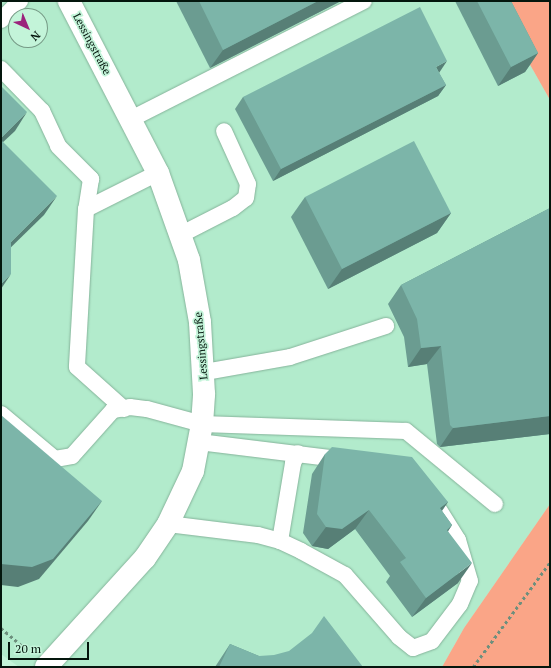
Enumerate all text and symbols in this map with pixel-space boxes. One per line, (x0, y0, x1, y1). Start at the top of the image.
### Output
north arrow (8, 8, 48, 48)
street label: Lessingstraße (70, 11, 114, 77)
text: N (28, 28, 44, 44)
street label: Lessingstraße (191, 312, 211, 380)
scale bar (10, 634, 91, 660)
text: 20 m (15, 641, 41, 656)

